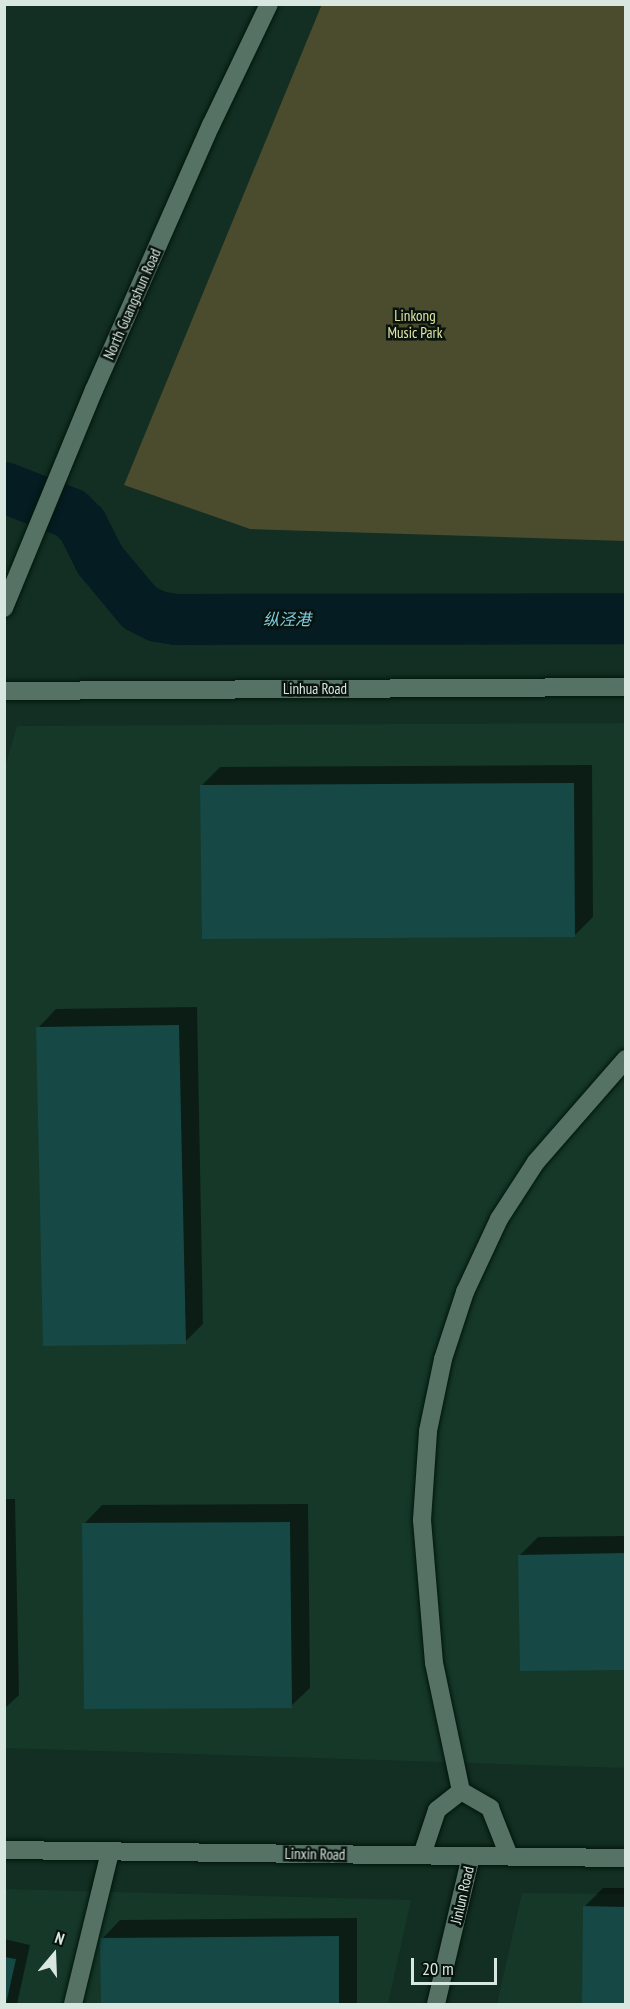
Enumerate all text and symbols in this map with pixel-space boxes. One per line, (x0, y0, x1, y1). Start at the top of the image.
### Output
street label: North Guangshun Road (99, 246, 165, 362)
park label: Linkong Music Park (387, 306, 443, 341)
water label: 纵泾港 (263, 609, 311, 629)
street label: Linhua Road (283, 680, 347, 698)
street label: Linxin Road (284, 1844, 346, 1864)
street label: Jinlun Road (447, 1864, 477, 1926)
north arrow (24, 1925, 84, 1985)
text: N (53, 1927, 67, 1949)
scale bar (414, 1946, 500, 1984)
text: 20 m (422, 1957, 454, 1980)

